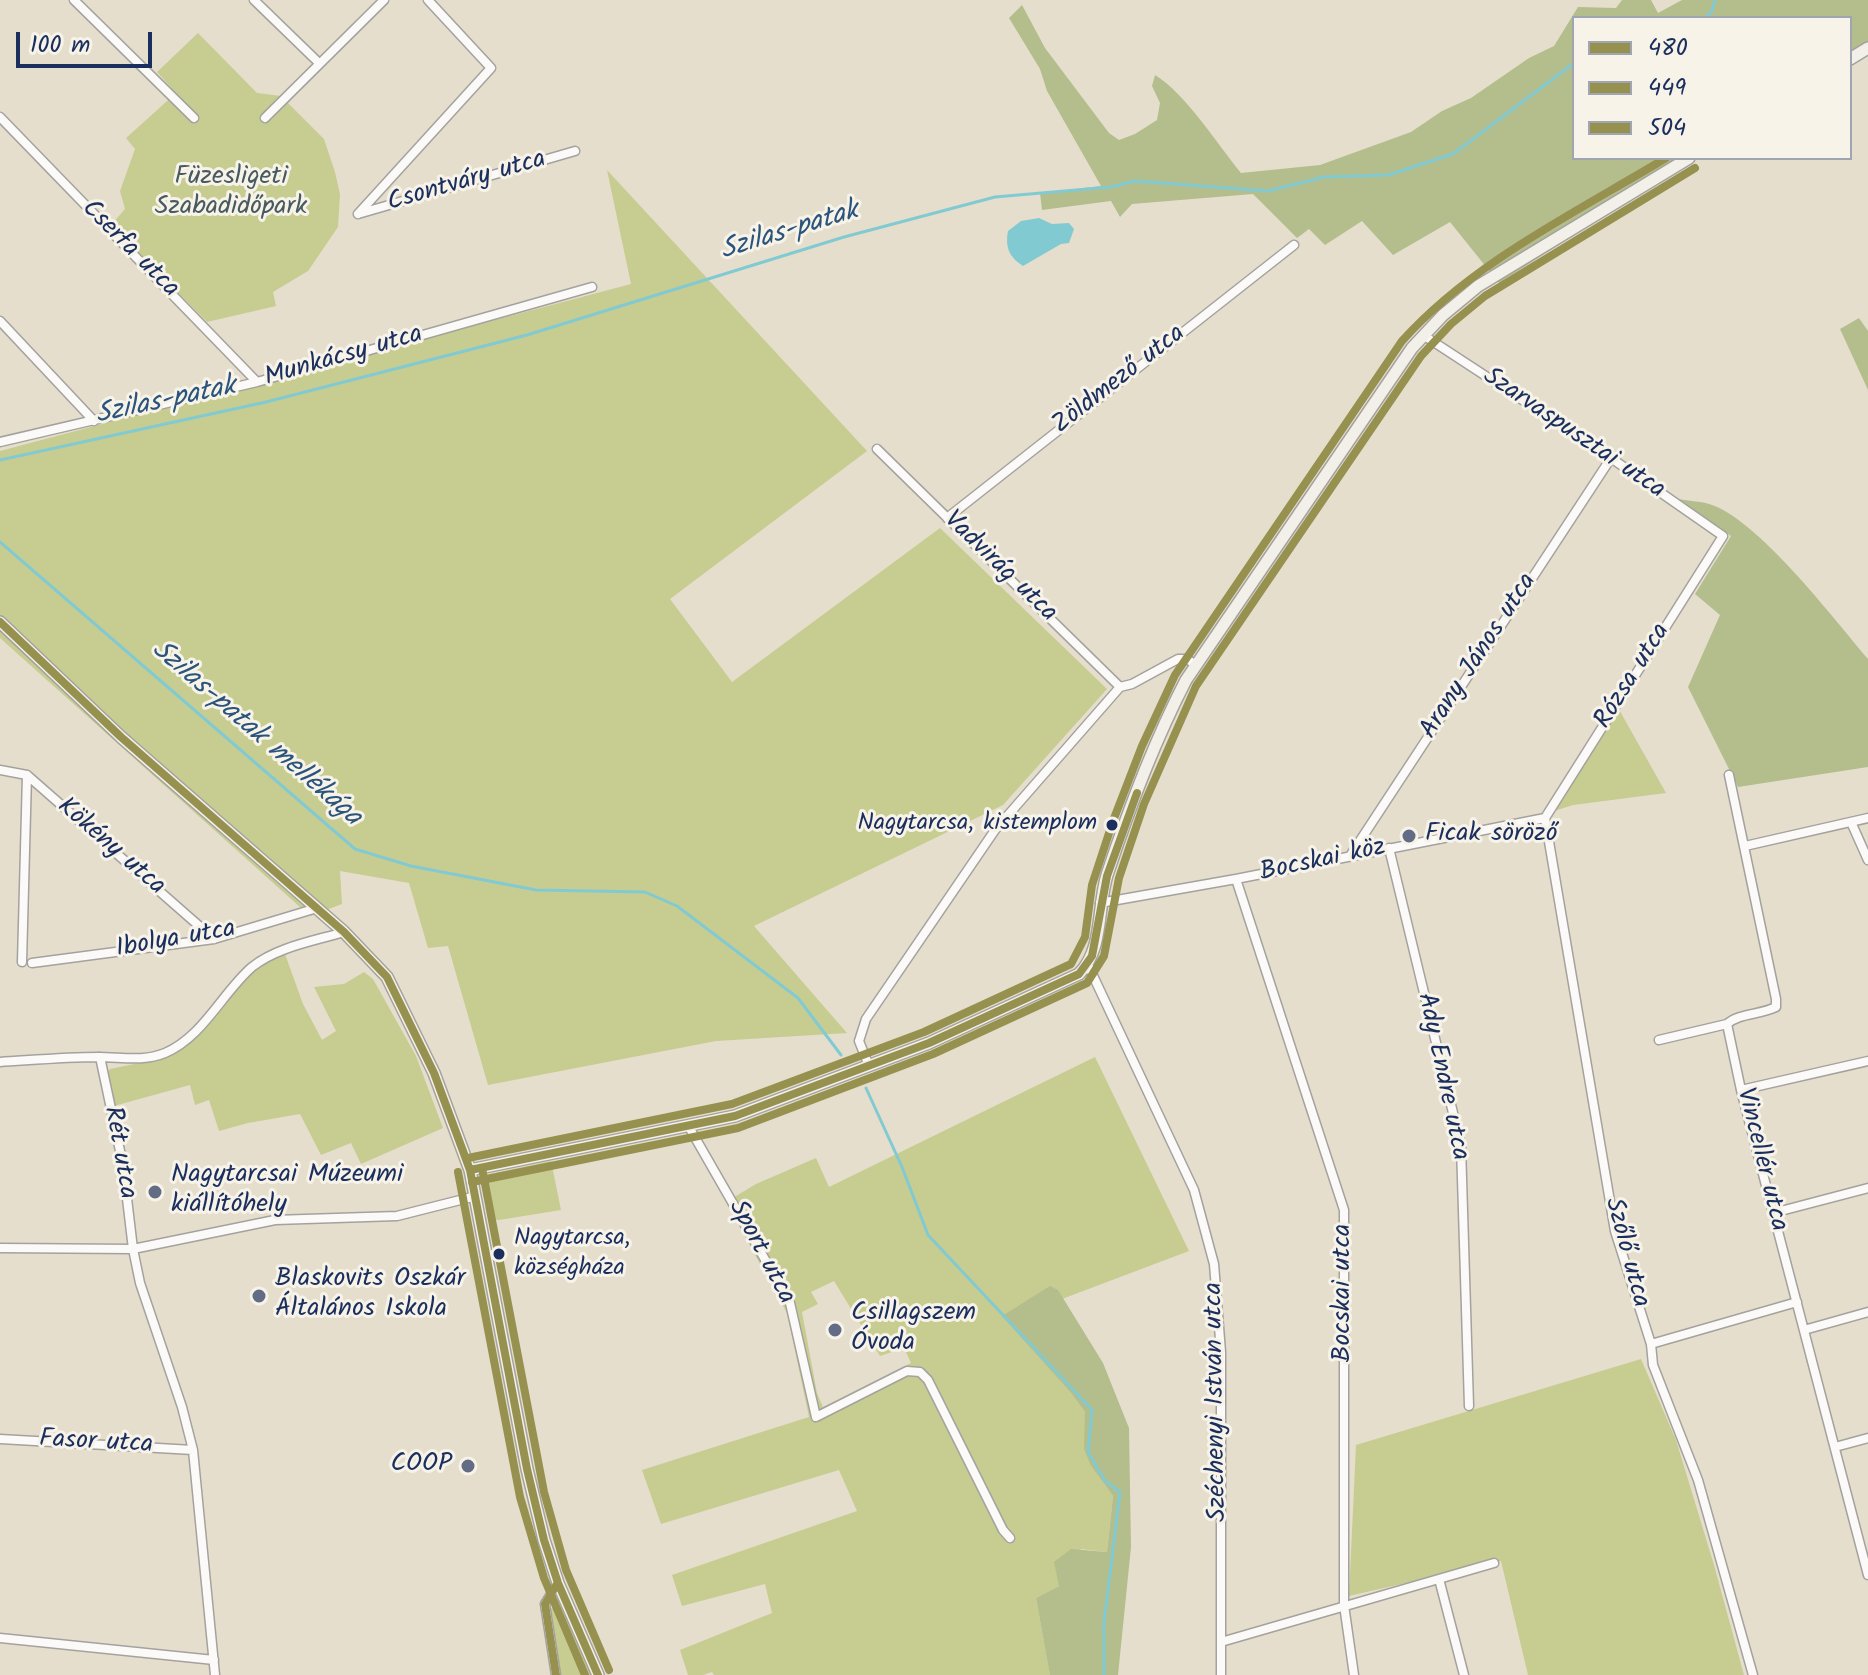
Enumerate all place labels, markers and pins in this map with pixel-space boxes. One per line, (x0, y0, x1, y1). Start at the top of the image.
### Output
place label: Nagytarcsa, kistemplom (857, 811, 1097, 839)
marker: Nagytarcsa, kistemplom (1104, 817, 1120, 833)
place label: Ficak söröző (1425, 820, 1558, 852)
marker: Ficak söröző (1400, 827, 1418, 845)
place label: Nagytarcsai Múzeumi kiállítóhely (171, 1161, 403, 1222)
marker: Nagytarcsai Múzeumi kiállítóhely (146, 1183, 164, 1201)
place label: Nagytarcsa, községháza (514, 1226, 630, 1282)
marker: Nagytarcsa, községháza (491, 1246, 507, 1262)
place label: Blaskovits Oszkár Általános Iskola (275, 1265, 465, 1326)
marker: Blaskovits Oszkár Általános Iskola (250, 1287, 268, 1305)
place label: Csillagszem Óvoda (851, 1299, 976, 1360)
marker: Csillagszem Óvoda (826, 1321, 844, 1339)
place label: COOP (390, 1450, 452, 1482)
marker: COOP (459, 1457, 477, 1475)

